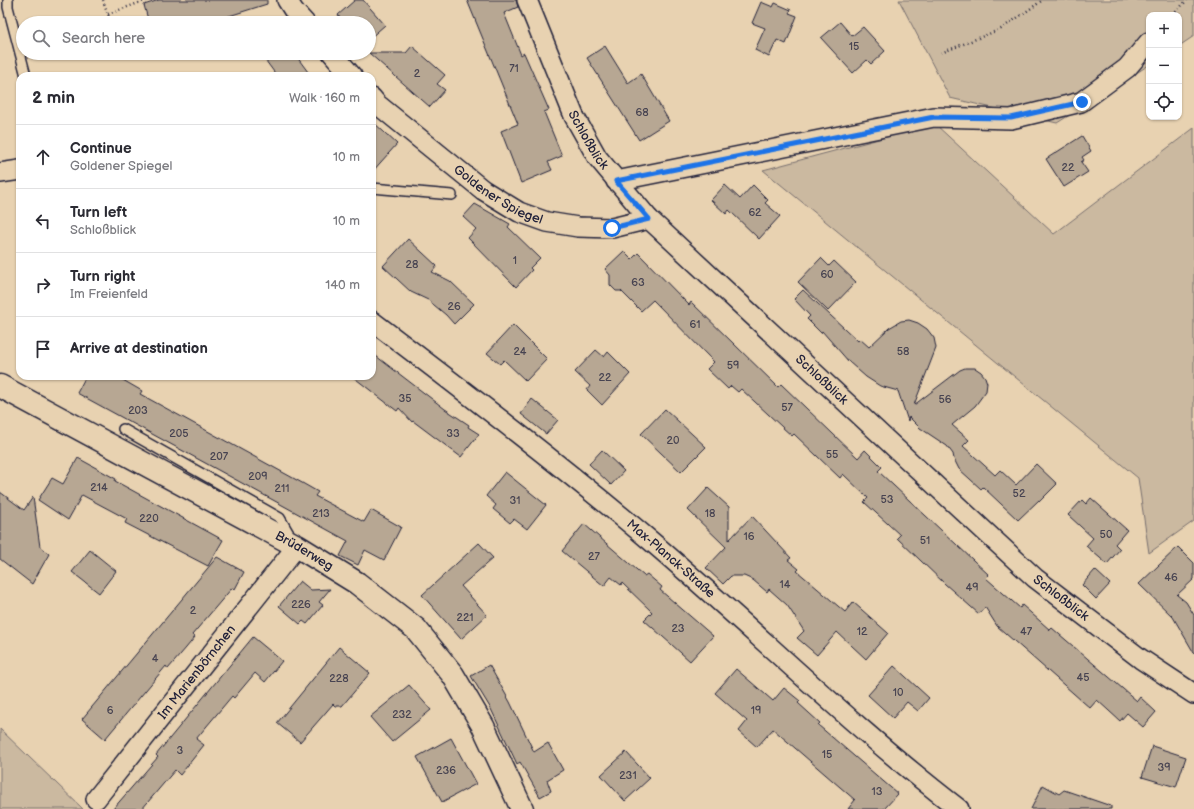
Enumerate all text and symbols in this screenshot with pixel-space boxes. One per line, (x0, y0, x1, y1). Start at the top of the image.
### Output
map controls (1146, 12, 1182, 120)
button: + (1146, 12, 1182, 48)
search box (16, 16, 376, 60)
icon: search (30, 27, 52, 49)
text: Search here (62, 29, 145, 48)
house number: 15 (849, 40, 859, 53)
button: − (1146, 48, 1182, 84)
house number: 71 (509, 62, 519, 75)
house number: 2 (414, 67, 421, 80)
button: locate (1146, 84, 1182, 120)
text: 2 min (32, 88, 75, 108)
text: Walk · 160 m (289, 90, 360, 106)
route end (1073, 93, 1091, 111)
house number: 68 (635, 106, 649, 119)
street label: Schloßblick (565, 108, 612, 173)
text: Continue (70, 139, 132, 158)
icon: ahead (32, 146, 54, 168)
text: 10 m (333, 149, 360, 165)
text: Goldener Spiegel (70, 158, 172, 174)
street label: Goldener Spiegel (450, 161, 545, 228)
house number: 22 (1062, 161, 1075, 174)
text: Turn left (70, 203, 127, 222)
house number: 62 (748, 206, 762, 219)
icon: left (32, 210, 54, 232)
text: 10 m (333, 213, 360, 229)
route start (603, 219, 621, 237)
text: Schloßblick (70, 222, 136, 238)
house number: 1 (513, 254, 517, 267)
house number: 28 (406, 258, 418, 271)
text: Turn right (70, 267, 135, 286)
house number: 60 (820, 268, 834, 281)
icon: right (32, 274, 54, 296)
house number: 63 (631, 276, 645, 289)
text: 140 m (325, 277, 360, 293)
text: Im Freienfeld (70, 286, 148, 302)
house number: 26 (447, 300, 461, 313)
house number: 61 (690, 318, 700, 331)
icon: arrive (32, 338, 54, 360)
text: Arrive at destination (70, 339, 208, 358)
house number: 24 (513, 345, 527, 358)
house number: 58 (897, 345, 909, 358)
street label: Schloßblick (792, 351, 852, 408)
house number: 59 (727, 359, 739, 372)
house number: 22 (599, 371, 612, 384)
house number: 35 (398, 392, 412, 405)
house number: 56 (938, 393, 952, 406)
house number: 57 (781, 401, 793, 414)
house number: 203 (128, 404, 148, 417)
house number: 205 (169, 427, 189, 440)
house number: 33 (446, 427, 460, 440)
house number: 20 (667, 434, 680, 447)
house number: 55 (826, 448, 838, 461)
house number: 207 (210, 450, 229, 463)
house number: 209 (248, 470, 268, 483)
house number: 214 (90, 481, 108, 494)
house number: 211 (275, 482, 289, 495)
house number: 52 (1013, 487, 1026, 500)
house number: 53 (880, 493, 894, 506)
house number: 31 (509, 494, 521, 507)
house number: 213 (312, 507, 330, 520)
house number: 18 (705, 507, 715, 520)
house number: 220 (139, 512, 159, 525)
street label: Max-Planck-Straße (623, 516, 719, 602)
street label: Brüderweg (272, 528, 336, 574)
house number: 50 (1100, 528, 1113, 541)
house number: 16 (744, 530, 755, 543)
house number: 51 (920, 534, 930, 547)
house number: 27 (588, 550, 601, 563)
street label: Schloßblick (1030, 571, 1093, 625)
house number: 46 (1164, 571, 1178, 584)
house number: 14 (780, 578, 791, 591)
house number: 49 (965, 581, 979, 594)
house number: 226 (291, 598, 311, 611)
house number: 2 (190, 604, 197, 617)
house number: 221 (456, 611, 474, 624)
street label: Im Marienbörnchen (155, 622, 239, 722)
house number: 23 (671, 622, 685, 635)
house number: 12 (857, 625, 868, 638)
house number: 47 (1020, 625, 1033, 638)
house number: 4 (152, 652, 159, 665)
house number: 45 (1076, 671, 1090, 684)
house number: 228 (329, 672, 349, 685)
house number: 10 (893, 686, 904, 699)
house number: 6 (107, 704, 114, 717)
house number: 19 (751, 704, 761, 717)
house number: 232 (392, 708, 412, 721)
house number: 3 (177, 744, 184, 757)
house number: 15 (822, 748, 832, 761)
house number: 39 (1157, 761, 1171, 774)
house number: 236 (436, 764, 456, 777)
house number: 231 (619, 769, 637, 782)
house number: 13 (871, 785, 883, 798)

